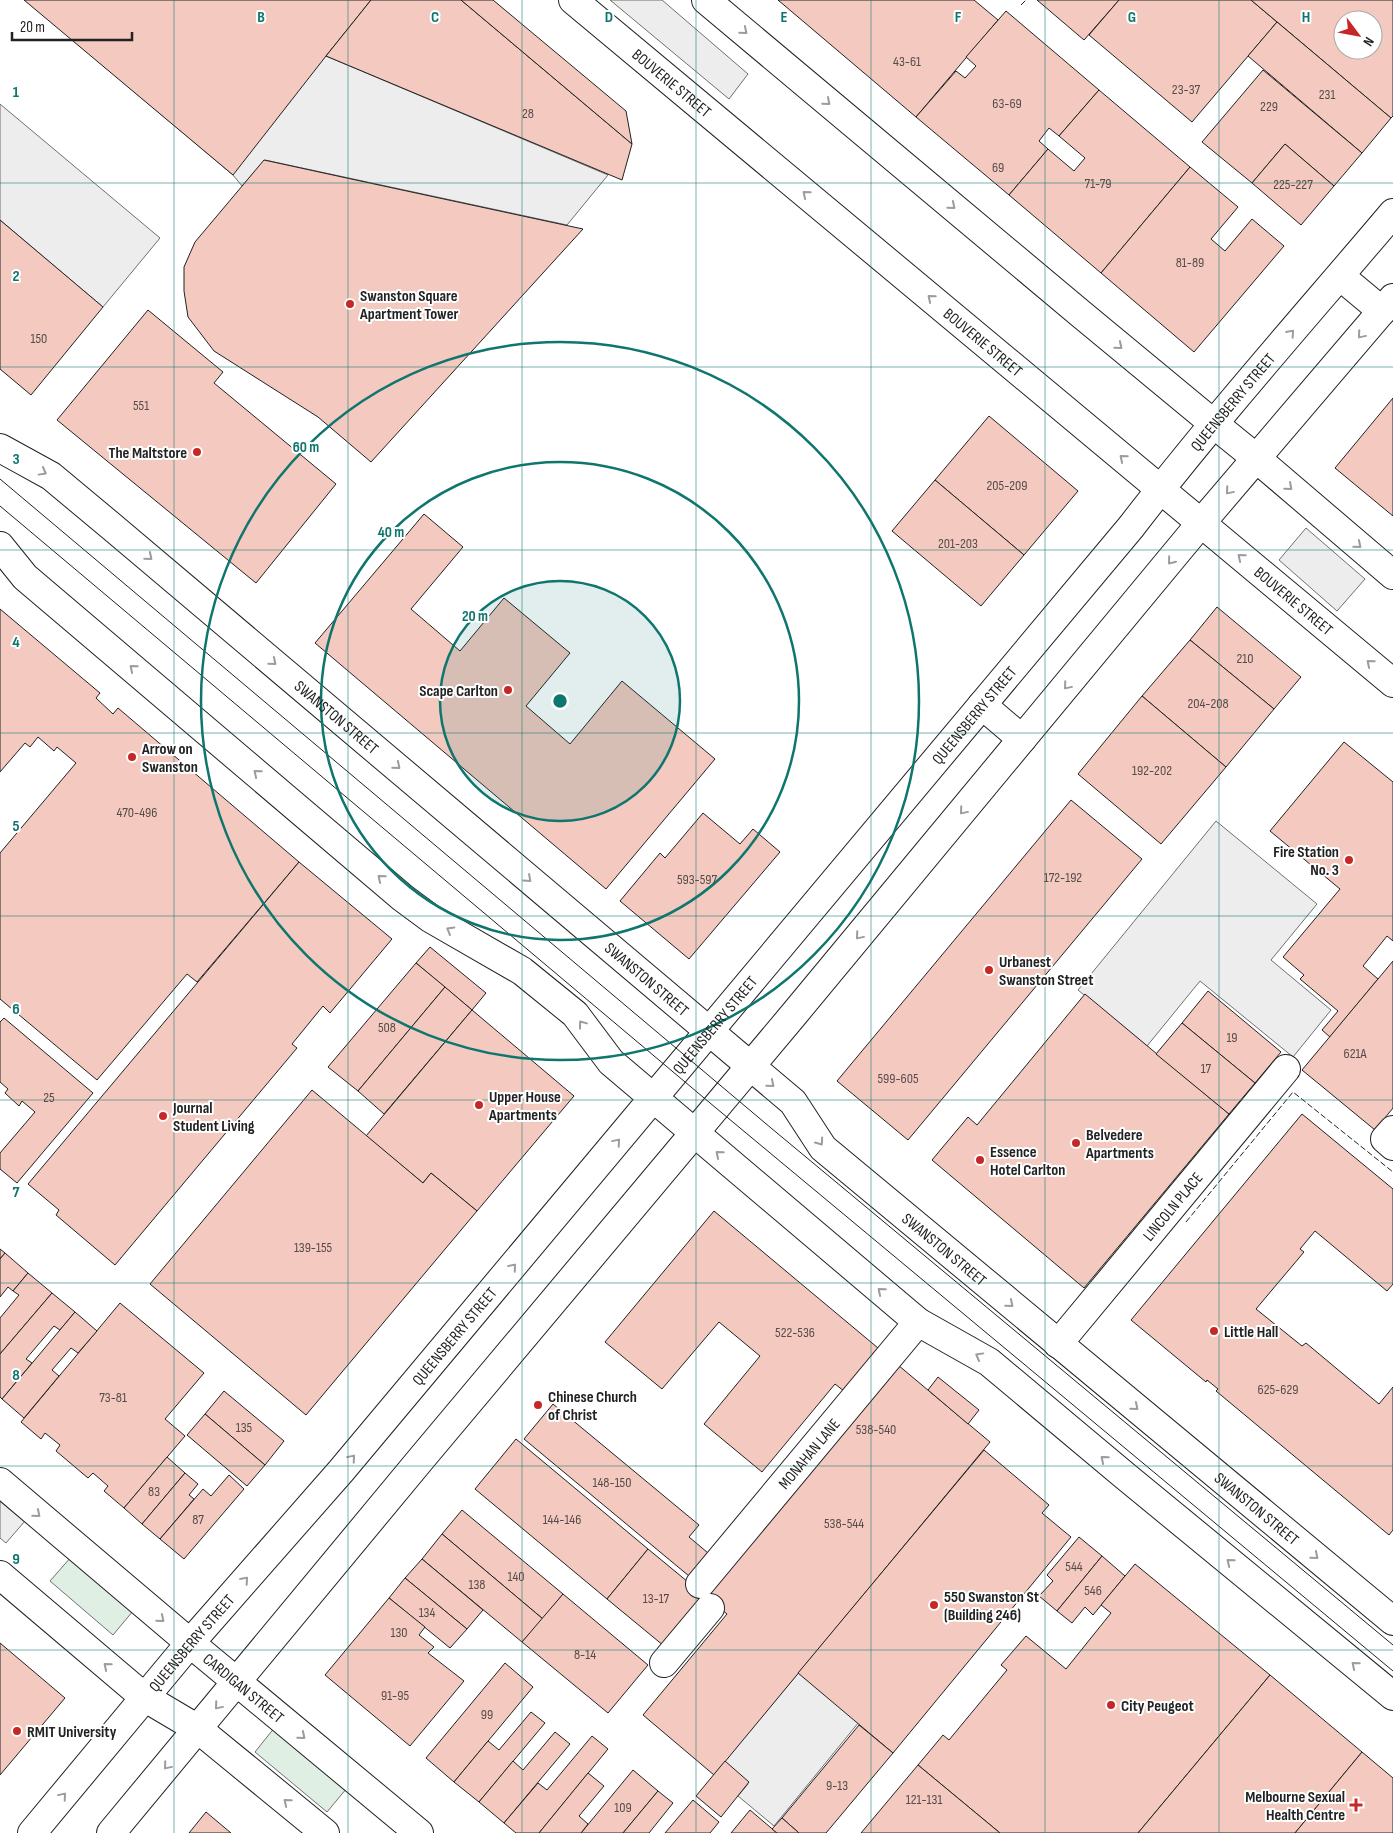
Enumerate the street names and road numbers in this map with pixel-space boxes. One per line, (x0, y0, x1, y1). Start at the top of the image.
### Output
street label: BOUVERIE STREET (628, 45, 715, 122)
street label: BOUVERIE STREET (939, 305, 1026, 382)
street label: QUEENSBERRY STREET (1187, 350, 1280, 456)
street label: BOUVERIE STREET (1250, 563, 1337, 640)
street label: QUEENSBERRY STREET (929, 663, 1022, 769)
street label: SWANSTON STREET (290, 677, 382, 759)
street label: SWANSTON STREET (600, 939, 692, 1021)
street label: QUEENSBERRY STREET (669, 972, 762, 1078)
street label: LINCOLN PLACE (1139, 1169, 1207, 1245)
street label: SWANSTON STREET (898, 1210, 990, 1291)
street label: QUEENSBERRY STREET (409, 1284, 502, 1390)
street label: MONAHAN LANE (775, 1415, 845, 1493)
street label: SWANSTON STREET (1210, 1469, 1303, 1550)
street label: QUEENSBERRY STREET (145, 1591, 239, 1696)
street label: CARDIGAN STREET (199, 1650, 287, 1728)

